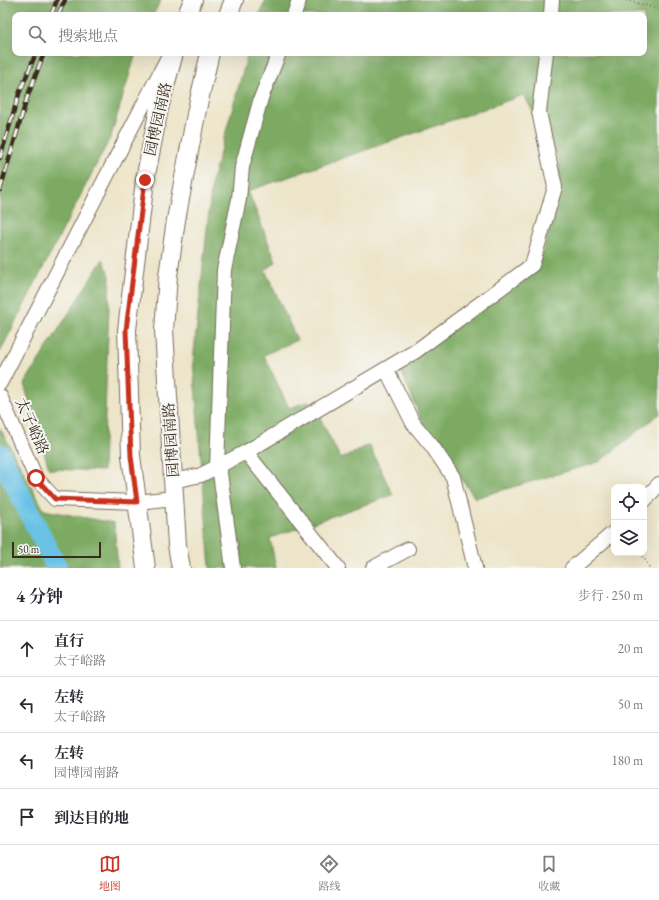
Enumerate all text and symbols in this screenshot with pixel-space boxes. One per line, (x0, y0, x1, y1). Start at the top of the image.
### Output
search box (12, 12, 647, 56)
icon: search (26, 23, 48, 45)
text: 搜索地点 (58, 26, 118, 45)
street label: 园博园南路 (140, 80, 175, 158)
route end (136, 171, 154, 189)
street label: 太子峪路 (12, 395, 53, 457)
street label: 园博园南路 (158, 402, 183, 478)
route start (27, 469, 45, 487)
map controls (611, 484, 647, 556)
button: locate (611, 484, 647, 520)
button: layers (611, 520, 647, 556)
scale bar (12, 540, 101, 559)
text: 50 m (18, 542, 39, 556)
text: 4 分钟 (16, 585, 63, 607)
text: 步行 · 250 m (578, 587, 643, 604)
text: 直行 (54, 631, 84, 650)
icon: ahead (16, 638, 38, 660)
text: 20 m (618, 640, 643, 657)
text: 太子峪路 (54, 652, 106, 669)
text: 左转 (54, 687, 84, 706)
icon: left (16, 694, 38, 716)
text: 50 m (618, 696, 643, 713)
text: 太子峪路 (54, 708, 106, 725)
text: 左转 (54, 743, 84, 762)
icon: left (16, 750, 38, 772)
text: 180 m (612, 752, 643, 769)
text: 园博园南路 (54, 764, 119, 781)
icon: arrive (16, 806, 38, 828)
text: 到达目的地 (54, 808, 129, 827)
tab: 地图 (99, 853, 121, 893)
tab: 路线 (318, 853, 340, 893)
tab: 收藏 (538, 853, 560, 893)

